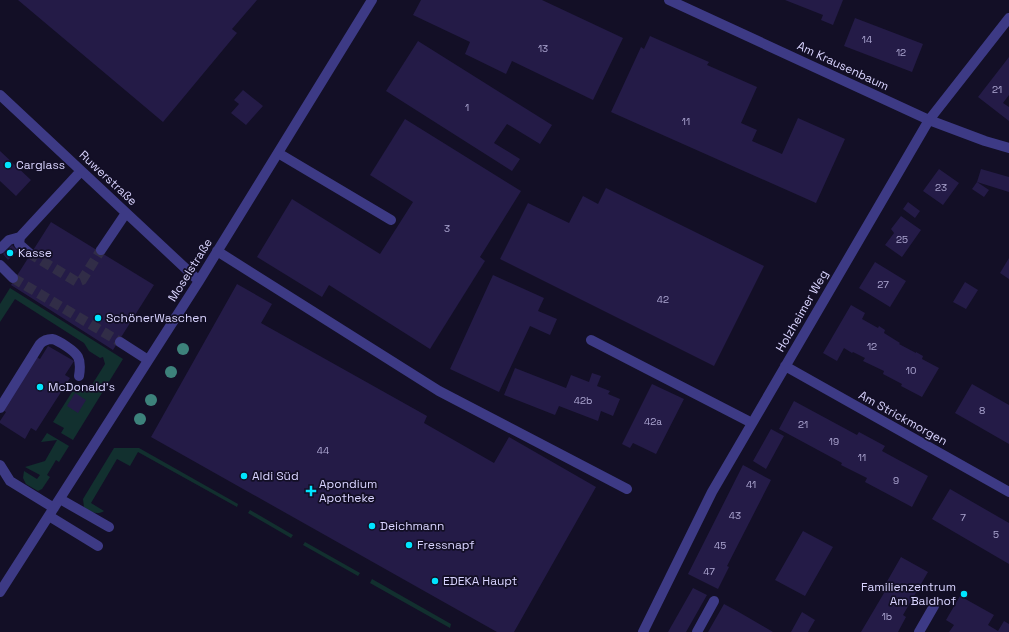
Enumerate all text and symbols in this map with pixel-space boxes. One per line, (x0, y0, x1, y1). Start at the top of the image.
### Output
house number: 14 (862, 33, 872, 46)
street label: Am Krausenbaum (794, 38, 892, 94)
house number: 13 (538, 42, 548, 55)
house number: 12 (896, 46, 906, 59)
house number: 21 (992, 83, 1002, 96)
house number: 1 (465, 101, 469, 114)
house number: 11 (682, 115, 690, 128)
street label: Ruwerstraße (76, 147, 140, 209)
place label: Carglass (16, 157, 65, 173)
marker: Carglass (3, 160, 13, 170)
house number: 23 (935, 181, 947, 194)
house number: 3 (444, 222, 450, 235)
house number: 25 (896, 233, 908, 246)
street label: Moselstraße (164, 235, 216, 305)
place label: Kasse (18, 245, 52, 261)
marker: Kasse (5, 248, 15, 258)
street label: Holzheimer Weg (772, 267, 832, 355)
house number: 27 (877, 278, 889, 291)
house number: 42 (657, 293, 669, 306)
place label: SchönerWaschen (106, 310, 207, 326)
marker: SchönerWaschen (93, 313, 103, 323)
house number: 12 (867, 340, 877, 353)
house number: 10 (906, 364, 916, 377)
place label: McDonald's (48, 379, 115, 395)
marker: McDonald's (35, 382, 45, 392)
street label: Am Strickmorgen (856, 387, 950, 449)
house number: 42b (574, 394, 592, 407)
house number: 8 (979, 404, 985, 417)
house number: 42a (644, 415, 662, 428)
house number: 21 (798, 418, 808, 431)
house number: 19 (829, 435, 839, 448)
house number: 44 (317, 444, 329, 457)
house number: 11 (858, 451, 866, 464)
place label: Aldi Süd (252, 468, 299, 484)
marker: Aldi Süd (239, 471, 249, 481)
house number: 9 (893, 474, 899, 487)
place label: Apondium Apotheke (319, 476, 377, 506)
house number: 41 (746, 478, 756, 491)
marker: Apondium Apotheke (306, 486, 316, 496)
house number: 43 (729, 509, 741, 522)
house number: 7 (960, 511, 966, 524)
place label: Deichmann (380, 518, 444, 534)
marker: Deichmann (367, 521, 377, 531)
house number: 5 (993, 528, 999, 541)
place label: Fressnapf (417, 537, 475, 553)
house number: 45 (714, 539, 726, 552)
marker: Fressnapf (404, 540, 414, 550)
house number: 47 (703, 565, 715, 578)
place label: EDEKA Haupt (443, 573, 517, 589)
marker: EDEKA Haupt (430, 576, 440, 586)
place label: Familienzentrum Am Baldhof (861, 579, 956, 609)
marker: Familienzentrum Am Baldhof (959, 589, 969, 599)
house number: 1b (882, 610, 892, 623)

